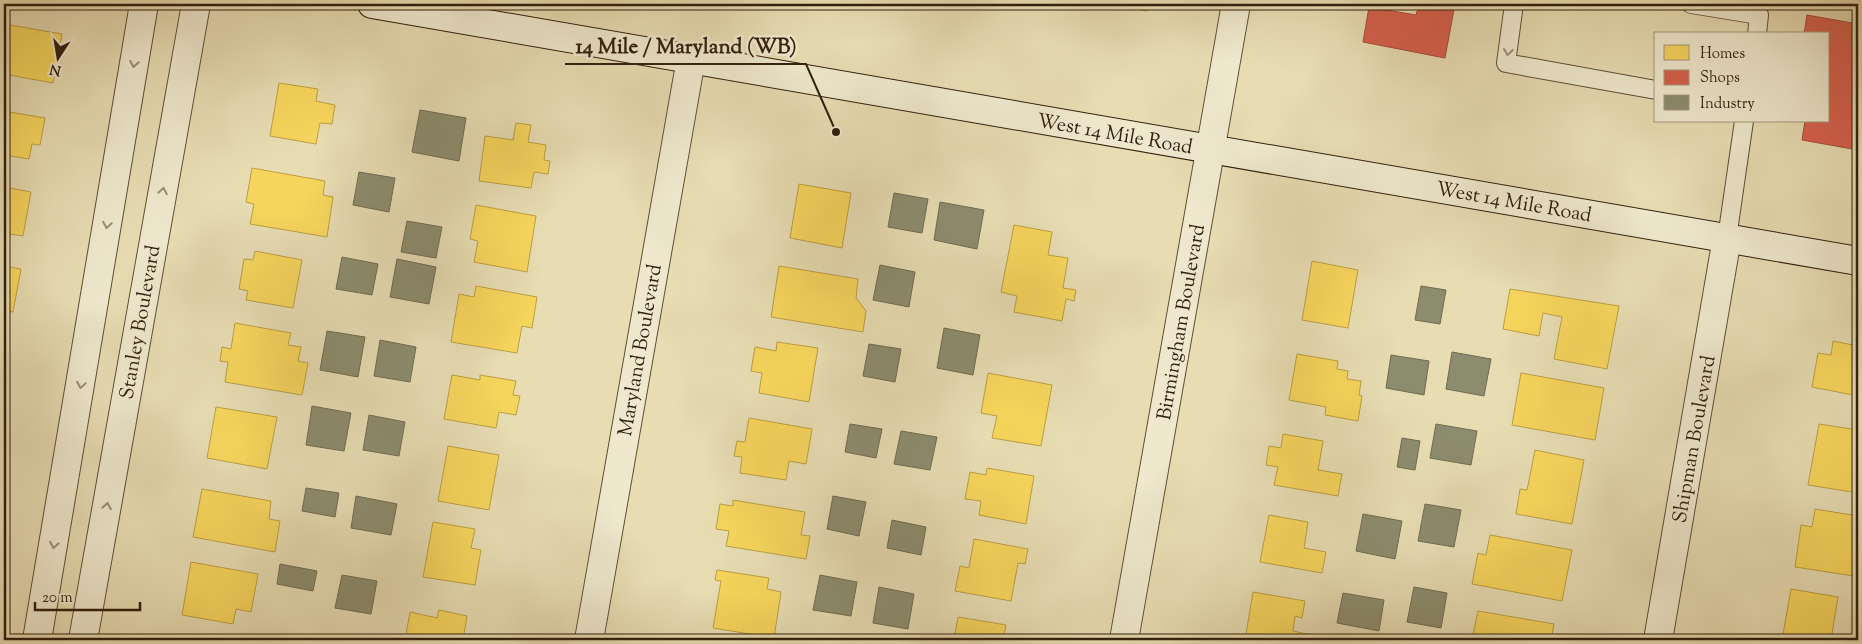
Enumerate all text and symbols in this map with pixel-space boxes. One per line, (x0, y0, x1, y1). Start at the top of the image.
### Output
callout: 14 Mile / Maryland (WB) (565, 28, 806, 64)
north arrow (32, 32, 82, 82)
legend (1654, 32, 1830, 122)
text: 14 Mile / Maryland (WB) (575, 33, 797, 63)
text: Homes (1700, 44, 1745, 65)
one-way arrow (1503, 48, 1514, 56)
text: N (48, 58, 63, 80)
one-way arrow (130, 60, 140, 69)
text: Shops (1700, 68, 1740, 89)
text: Industry (1700, 94, 1755, 115)
street label: West 14 Mile Road (1034, 107, 1195, 163)
street label: West 14 Mile Road (1433, 175, 1594, 231)
one-way arrow (157, 187, 167, 195)
one-way arrow (103, 220, 113, 229)
street label: Birmingham Boulevard (1151, 222, 1214, 423)
street label: Stanley Boulevard (114, 243, 169, 402)
street label: Maryland Boulevard (612, 262, 671, 439)
street label: Shipman Boulevard (1666, 353, 1724, 526)
one-way arrow (76, 381, 86, 389)
one-way arrow (101, 502, 111, 510)
one-way arrow (49, 541, 59, 550)
scale bar (35, 579, 140, 611)
text: 20 m (42, 588, 73, 609)

